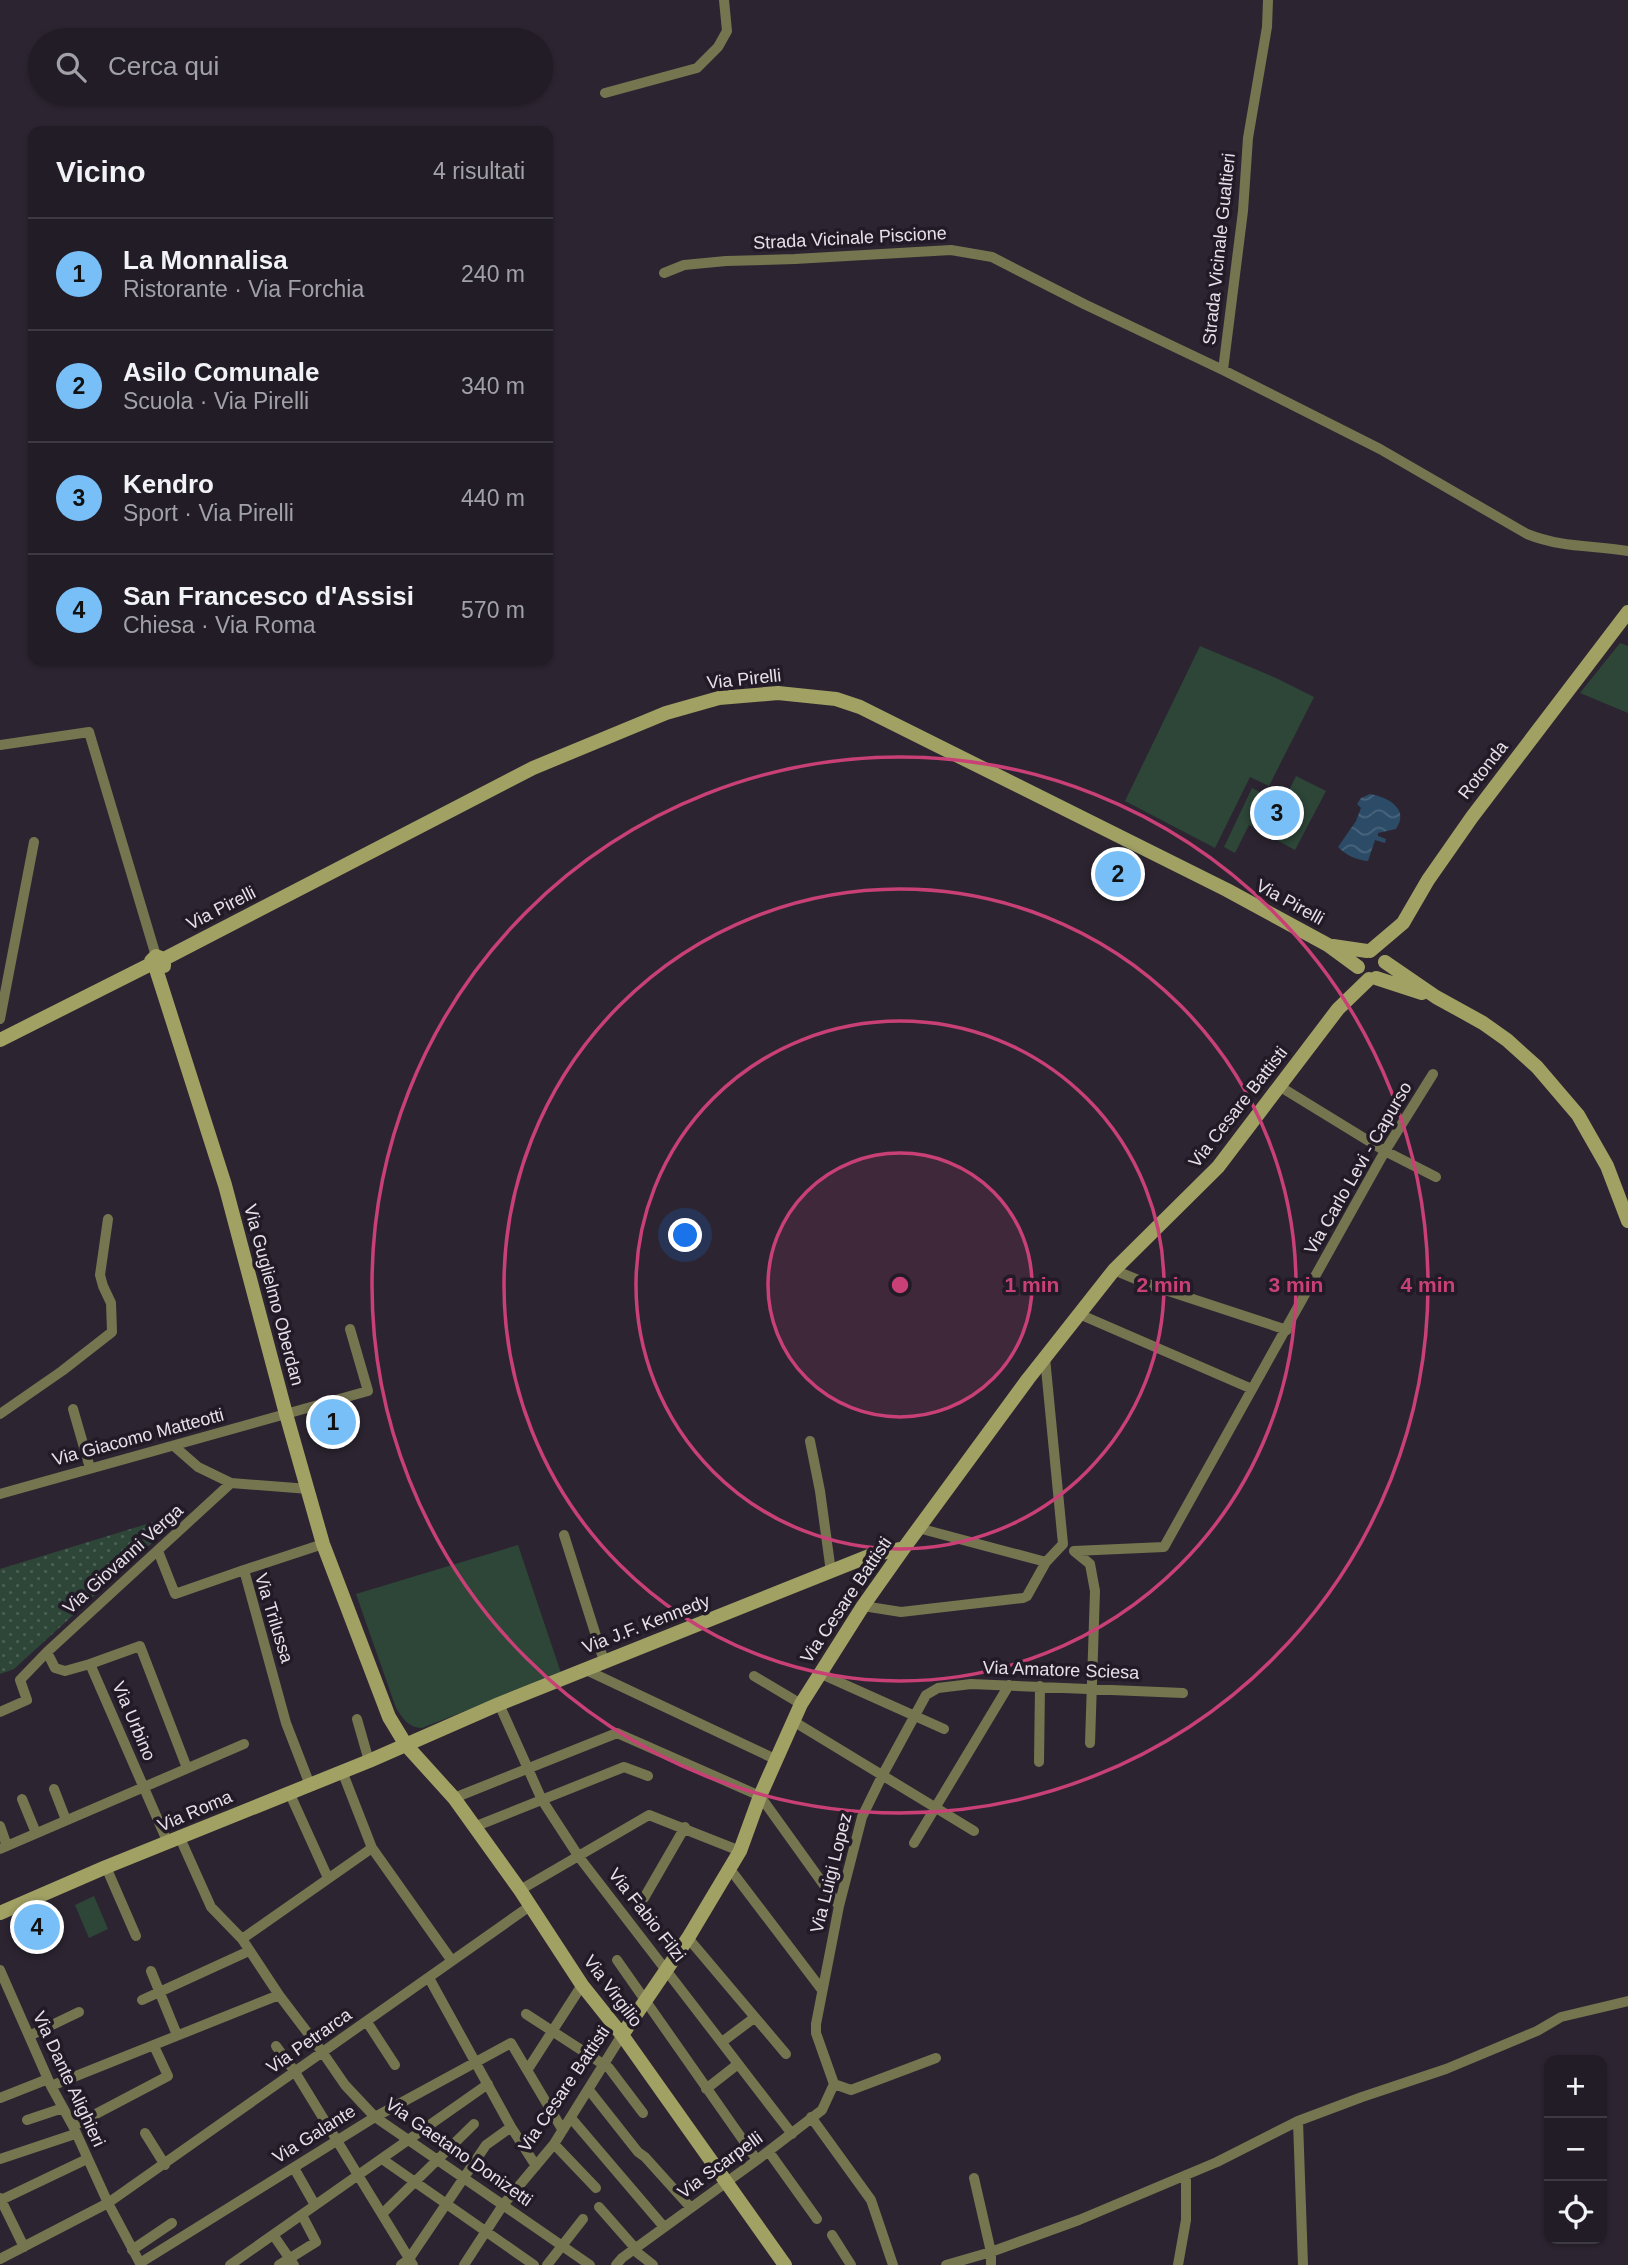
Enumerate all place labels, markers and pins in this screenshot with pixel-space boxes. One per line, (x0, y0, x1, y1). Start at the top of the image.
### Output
pin: 3 (1254, 787, 1300, 839)
pin: 2 (1095, 848, 1141, 900)
centre of rings (888, 1273, 912, 1297)
pin: 1 (310, 1396, 356, 1448)
pin: 4 (14, 1901, 60, 1953)

